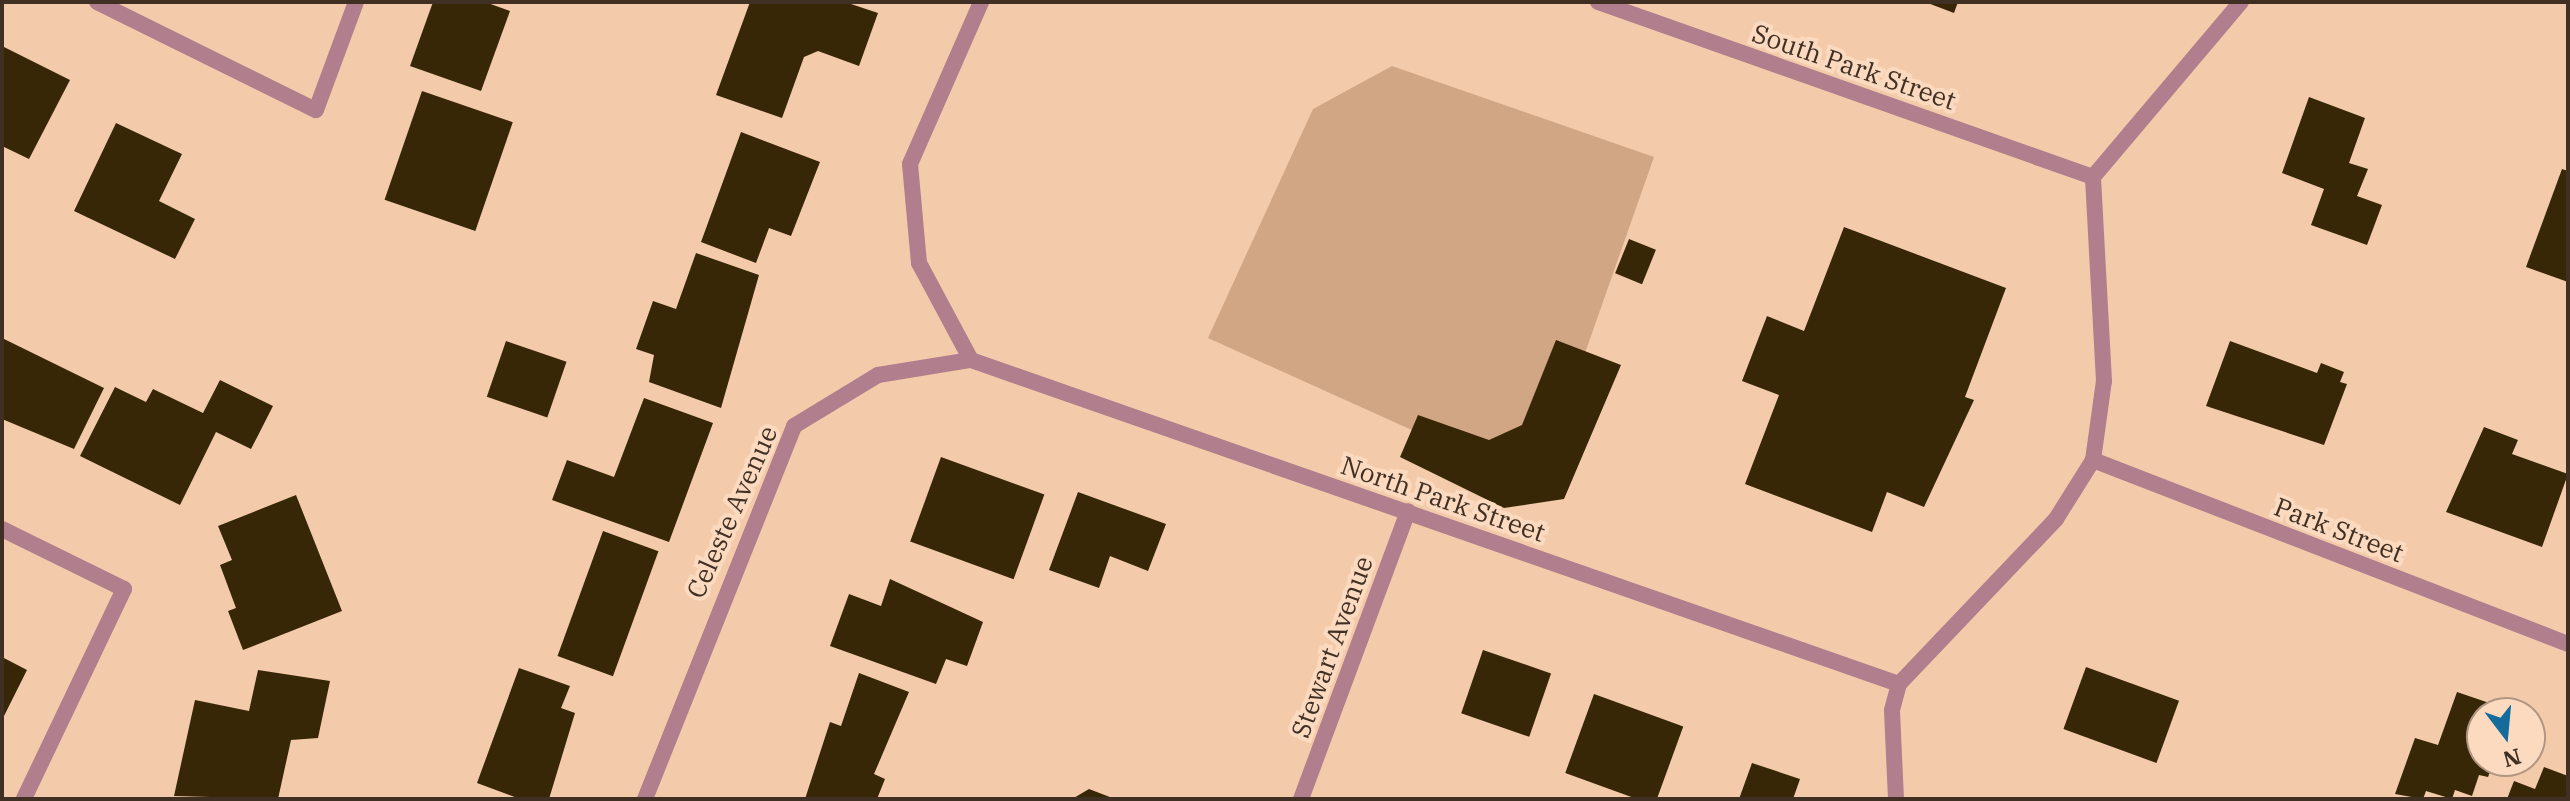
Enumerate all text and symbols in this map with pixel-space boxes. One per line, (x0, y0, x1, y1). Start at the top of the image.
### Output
street label: South Park Street (1748, 18, 1960, 116)
street label: Celeste Avenue (680, 421, 784, 603)
street label: North Park Street (1337, 449, 1549, 549)
street label: Park Street (2270, 491, 2408, 569)
street label: Stewart Avenue (1285, 552, 1379, 742)
north arrow (2466, 697, 2546, 777)
text: N (2500, 742, 2525, 775)

